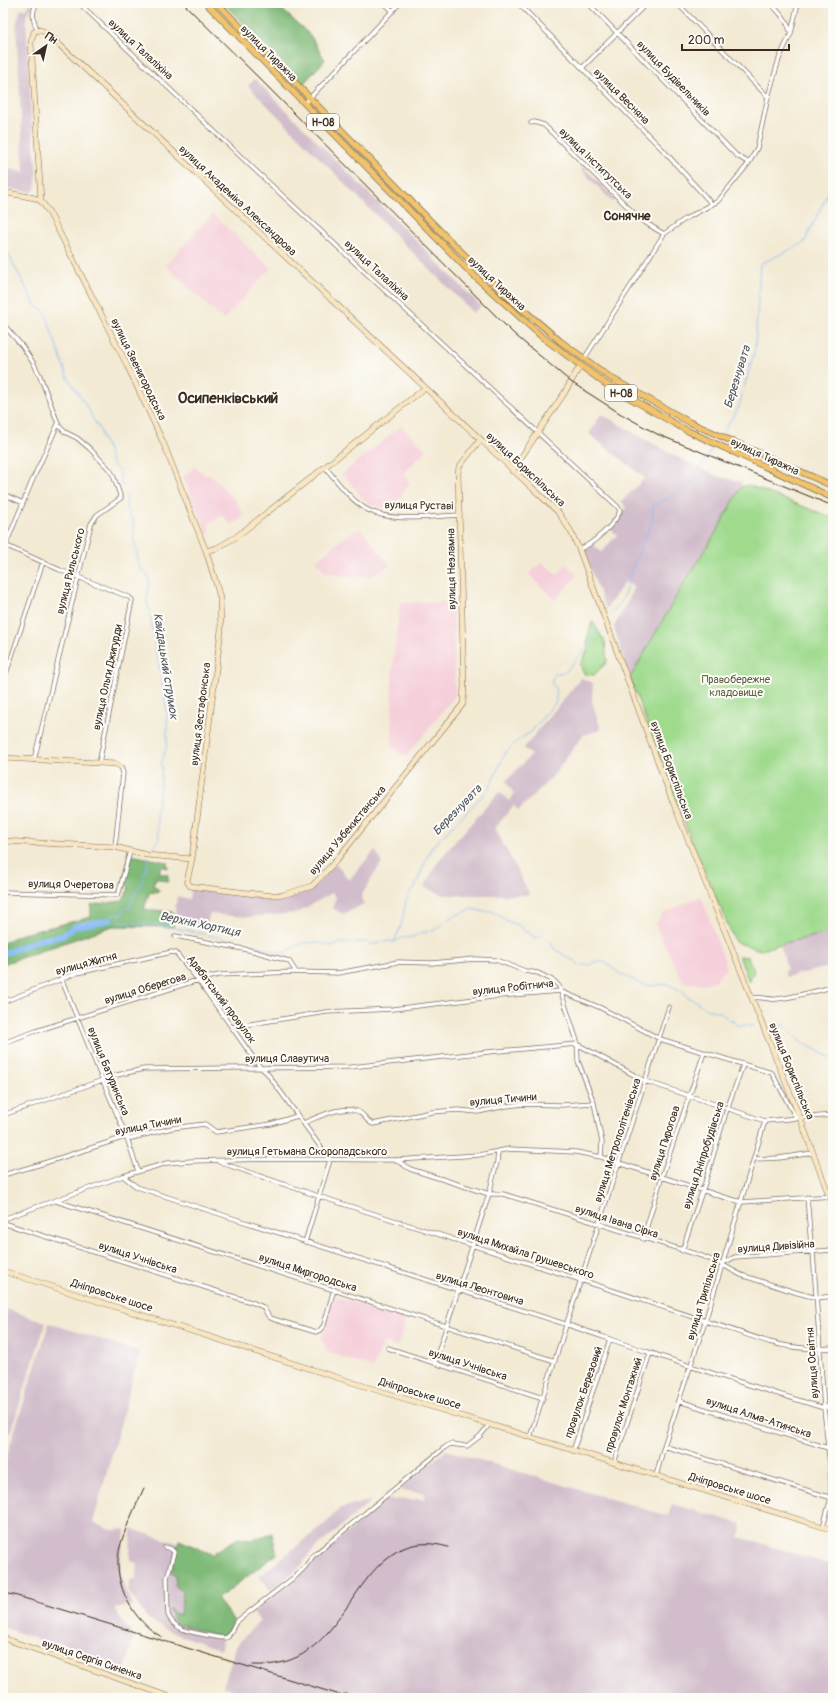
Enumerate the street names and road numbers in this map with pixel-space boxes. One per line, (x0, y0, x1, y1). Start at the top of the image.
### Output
street label: вулиця Талаліхіна (106, 16, 176, 82)
street label: вулиця Тиражна (238, 23, 299, 84)
street label: вулиця Будівельників (634, 38, 713, 119)
street label: вулиця Весняна (591, 66, 652, 127)
road number: Н-08 (307, 114, 339, 130)
street label: вулиця Інститутська (556, 125, 635, 202)
street label: вулиця Академіка Александрова (176, 142, 299, 258)
street label: вулиця Талаліхіна (342, 237, 412, 303)
street label: вулиця Тиражна (465, 253, 528, 313)
street label: вулиця Звенигородська (108, 316, 169, 422)
road number: Н-08 (605, 385, 637, 401)
street label: вулиця Бориспільська (483, 429, 568, 509)
street label: вулиця Тиражна (728, 435, 801, 478)
street label: вулиця Руставі (384, 498, 454, 513)
street label: вулиця Рильського (53, 527, 87, 616)
street label: вулиця Незламна (444, 528, 459, 610)
street label: вулиця Ольги Джигурди (90, 623, 125, 731)
street label: вулиця Зестафонська (188, 662, 213, 766)
street label: вулиця Бориспільська (648, 719, 695, 821)
street label: вулиця Узбекистанська (306, 783, 388, 878)
street label: вулиця Очеретова (28, 877, 114, 892)
street label: вулиця Житня (54, 949, 118, 978)
street label: Арабатський провулок (184, 953, 259, 1046)
street label: вулиця Оберегова (103, 970, 188, 1007)
street label: вулиця Робітнича (472, 977, 554, 998)
street label: вулиця Бориспільська (766, 1021, 817, 1122)
street label: вулиця Батуринська (85, 1025, 132, 1117)
street label: вулиця Славутича (245, 1052, 329, 1065)
street label: вулиця Метрополітенівська (591, 1076, 644, 1204)
street label: вулиця Тичини (469, 1090, 537, 1109)
street label: вулиця Дніпробудівська (680, 1100, 727, 1211)
street label: вулиця Пирогова (646, 1104, 683, 1182)
street label: вулиця Тичини (114, 1113, 182, 1138)
street label: вулиця Гетьмана Скоропадського (227, 1145, 387, 1158)
street label: вулиця Івана Сірка (574, 1202, 660, 1241)
street label: вулиця Михайла Грушевського (456, 1225, 596, 1282)
street label: вулиця Дивізійна (737, 1237, 815, 1256)
street label: вулиця Учнівська (97, 1239, 179, 1276)
street label: вулиця Миргородська (257, 1251, 358, 1294)
street label: вулиця Трипільська (684, 1251, 723, 1342)
street label: вулиця Леонтовича (434, 1269, 525, 1308)
street label: Дніпровське шосе (68, 1276, 155, 1315)
street label: вулиця Освітня (804, 1327, 821, 1399)
street label: провулок Березовий (562, 1345, 605, 1440)
street label: вулиця Учнівська (427, 1346, 509, 1383)
street label: провулок Монтажний (602, 1356, 645, 1454)
street label: Дніпровське шосе (376, 1375, 463, 1412)
street label: вулиця Алма-Атинська (705, 1394, 813, 1441)
street label: Дніпровське шосе (686, 1470, 773, 1507)
street label: вулиця Сергія Синенка (40, 1636, 143, 1683)

